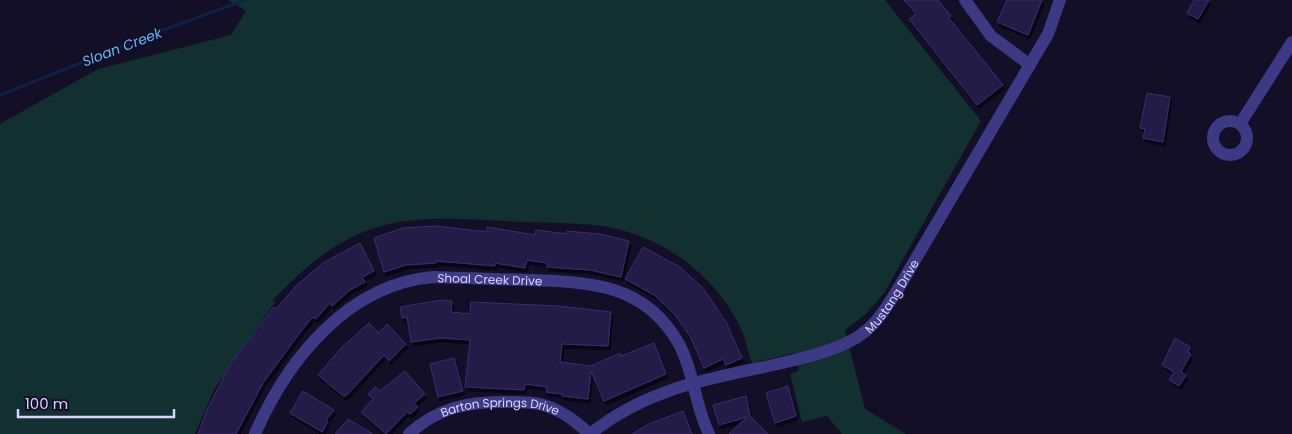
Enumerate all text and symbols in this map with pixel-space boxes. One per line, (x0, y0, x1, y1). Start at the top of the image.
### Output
water label: Sloan Creek (79, 22, 165, 71)
street label: Mustang Drive (861, 256, 922, 337)
street label: Shoal Creek Drive (437, 269, 543, 289)
scale bar (18, 386, 174, 418)
text: 100 m (25, 393, 68, 414)
street label: Barton Springs Drive (438, 393, 563, 421)

